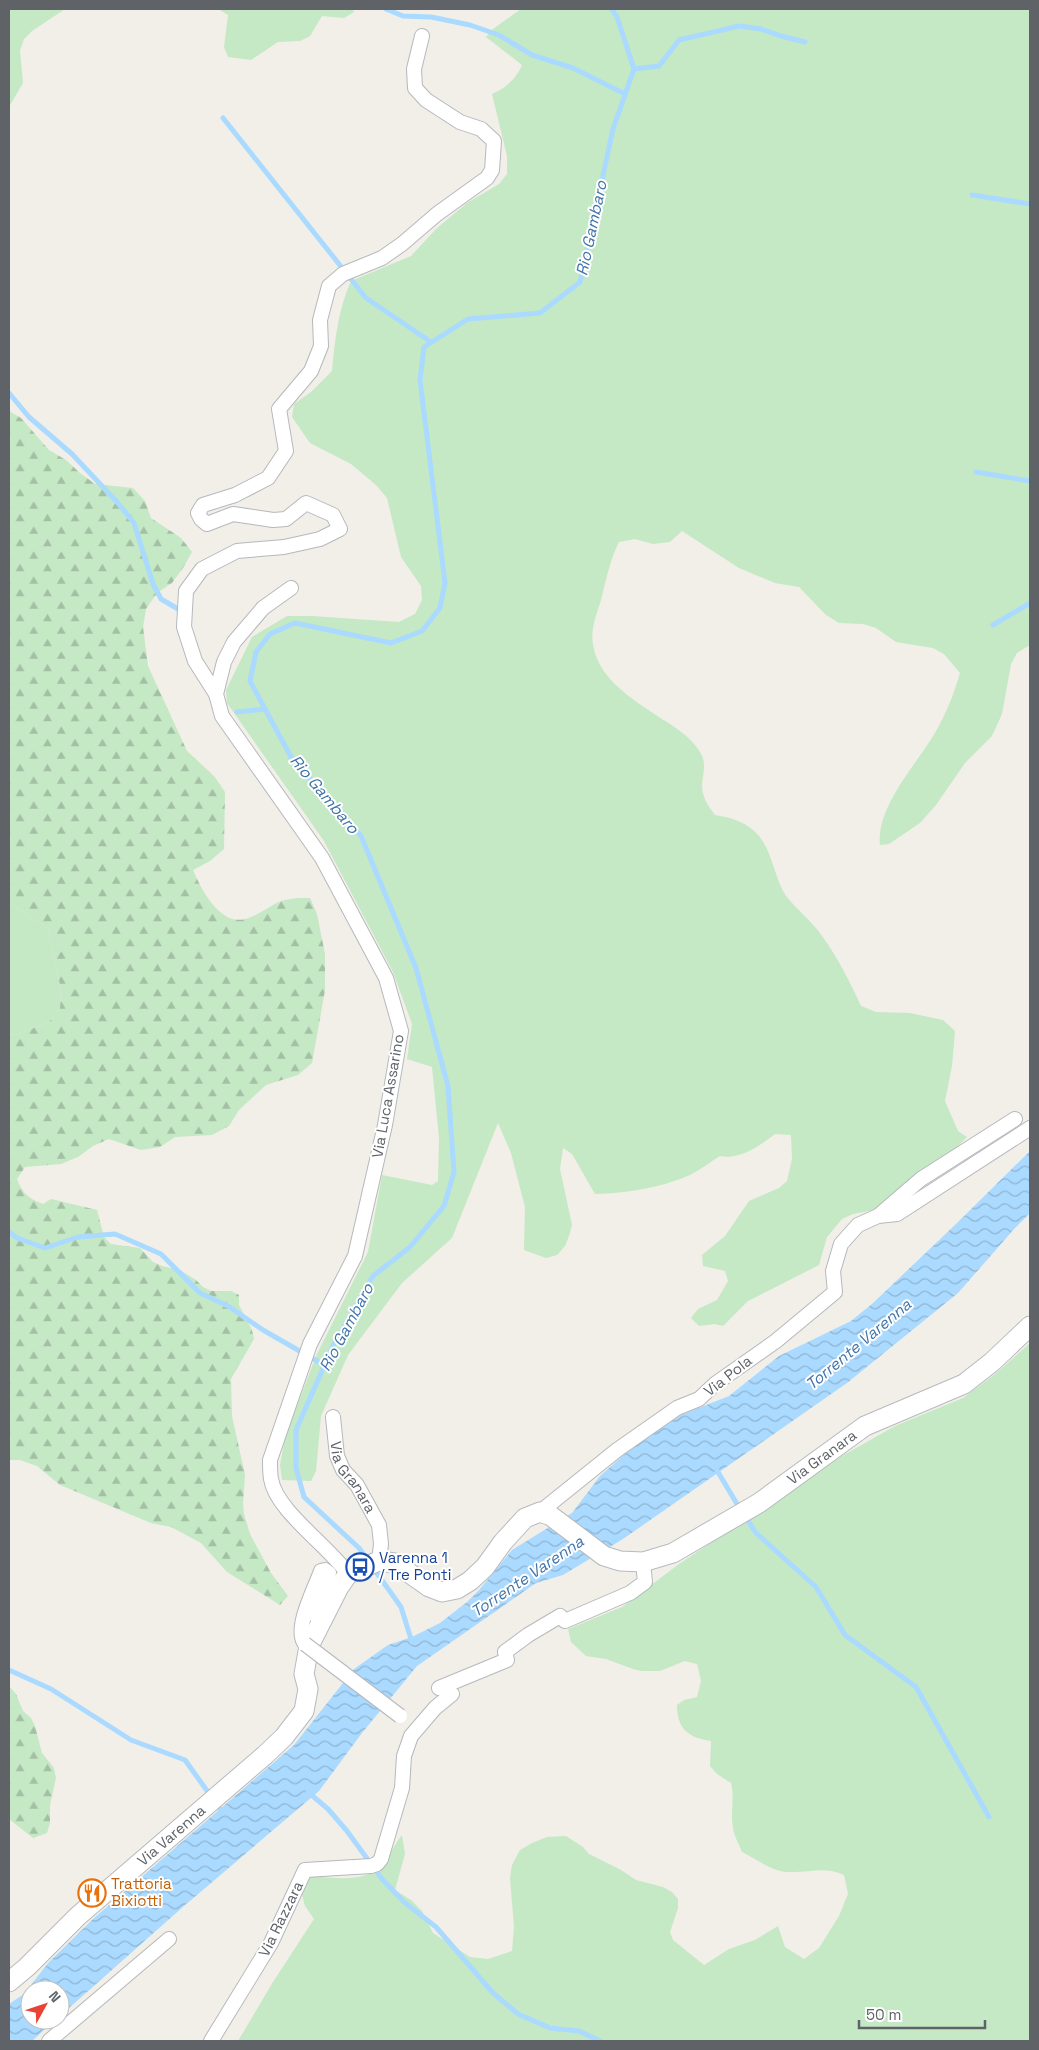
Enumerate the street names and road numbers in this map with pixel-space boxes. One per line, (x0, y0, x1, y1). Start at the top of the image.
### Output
street label: Via Luca Assarino (367, 1032, 408, 1159)
street label: Via Pola (700, 1351, 756, 1400)
street label: Via Granara (783, 1425, 860, 1488)
street label: Via Granara (327, 1440, 381, 1517)
street label: Via Varenna (133, 1800, 210, 1870)
street label: Via Razzara (254, 1878, 307, 1960)

